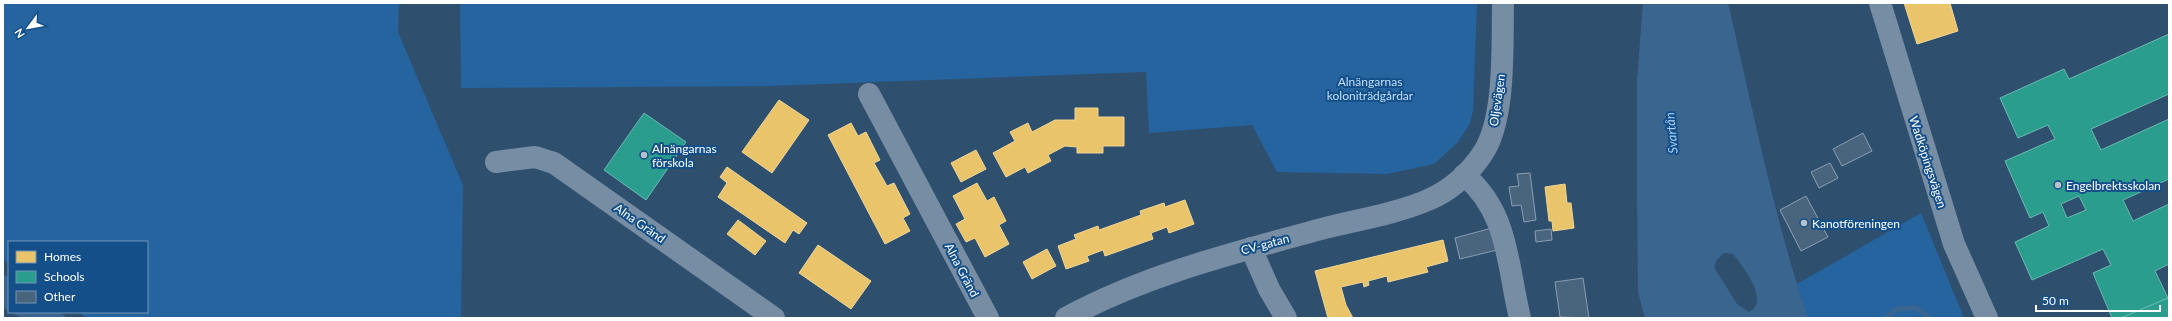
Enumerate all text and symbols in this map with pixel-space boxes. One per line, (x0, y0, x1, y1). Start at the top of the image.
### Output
north arrow (8, 8, 48, 48)
text: N (11, 27, 27, 41)
street label: Oljevägen (1486, 73, 1508, 127)
park label: Alnängarnas koloniträdgårdar (1327, 74, 1414, 103)
water label: Svartån (1661, 112, 1681, 154)
street label: Wadköpingsvägen (1906, 114, 1950, 210)
place label: Alnängarnas förskola (652, 141, 717, 170)
marker: Alnängarnas förskola (639, 150, 649, 160)
place label: Engelbrektsskolan (2066, 178, 2161, 193)
marker: Engelbrektsskolan (2053, 180, 2063, 190)
street label: Alna Gränd (612, 200, 668, 246)
place label: Kanotföreningen (1812, 216, 1900, 231)
marker: Kanotföreningen (1799, 218, 1809, 228)
street label: CV-gatan (1239, 230, 1291, 258)
street label: Alna Gränd (942, 240, 982, 300)
legend (8, 241, 148, 313)
text: Homes (44, 249, 81, 264)
text: Schools (44, 269, 85, 284)
scale bar (2036, 287, 2160, 313)
text: Other (44, 289, 76, 304)
text: 50 m (2042, 293, 2069, 308)

